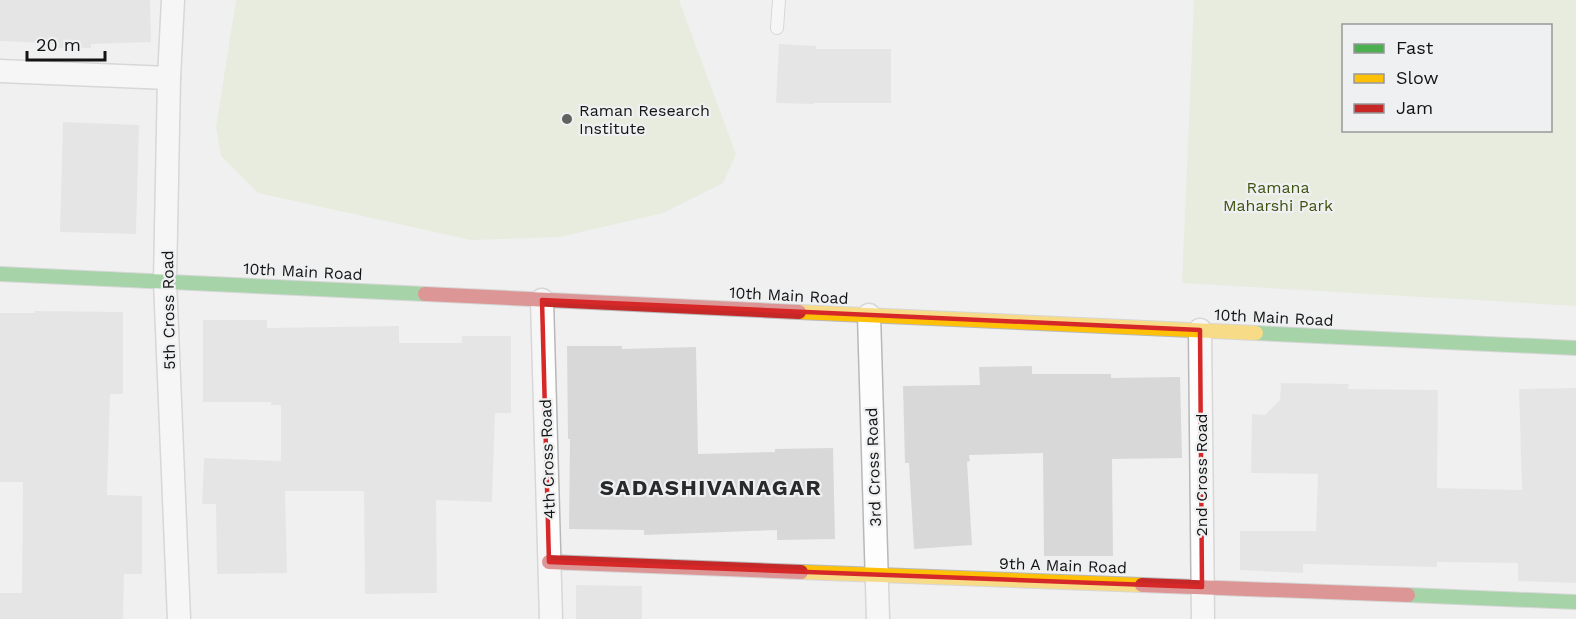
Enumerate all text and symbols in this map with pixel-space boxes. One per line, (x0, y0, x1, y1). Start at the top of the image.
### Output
scale bar (27, 24, 105, 62)
legend (1342, 24, 1552, 132)
text: 20 m (36, 34, 81, 55)
text: Fast (1396, 37, 1434, 58)
text: Slow (1396, 67, 1439, 88)
text: Jam (1396, 97, 1433, 118)
place label: Raman Research Institute (579, 101, 710, 138)
marker: Raman Research Institute (560, 112, 574, 126)
park label: Ramana Maharshi Park (1223, 178, 1333, 215)
street label: 5th Cross Road (158, 250, 179, 370)
street label: 10th Main Road (243, 259, 363, 284)
street label: 10th Main Road (729, 283, 849, 308)
street label: 10th Main Road (1214, 305, 1334, 330)
street label: 4th Cross Road (536, 399, 559, 519)
street label: 3rd Cross Road (862, 407, 885, 527)
street label: 2nd Cross Road (1192, 414, 1211, 536)
district label: SADASHIVANAGAR (600, 475, 822, 500)
street label: 9th A Main Road (999, 554, 1127, 577)

